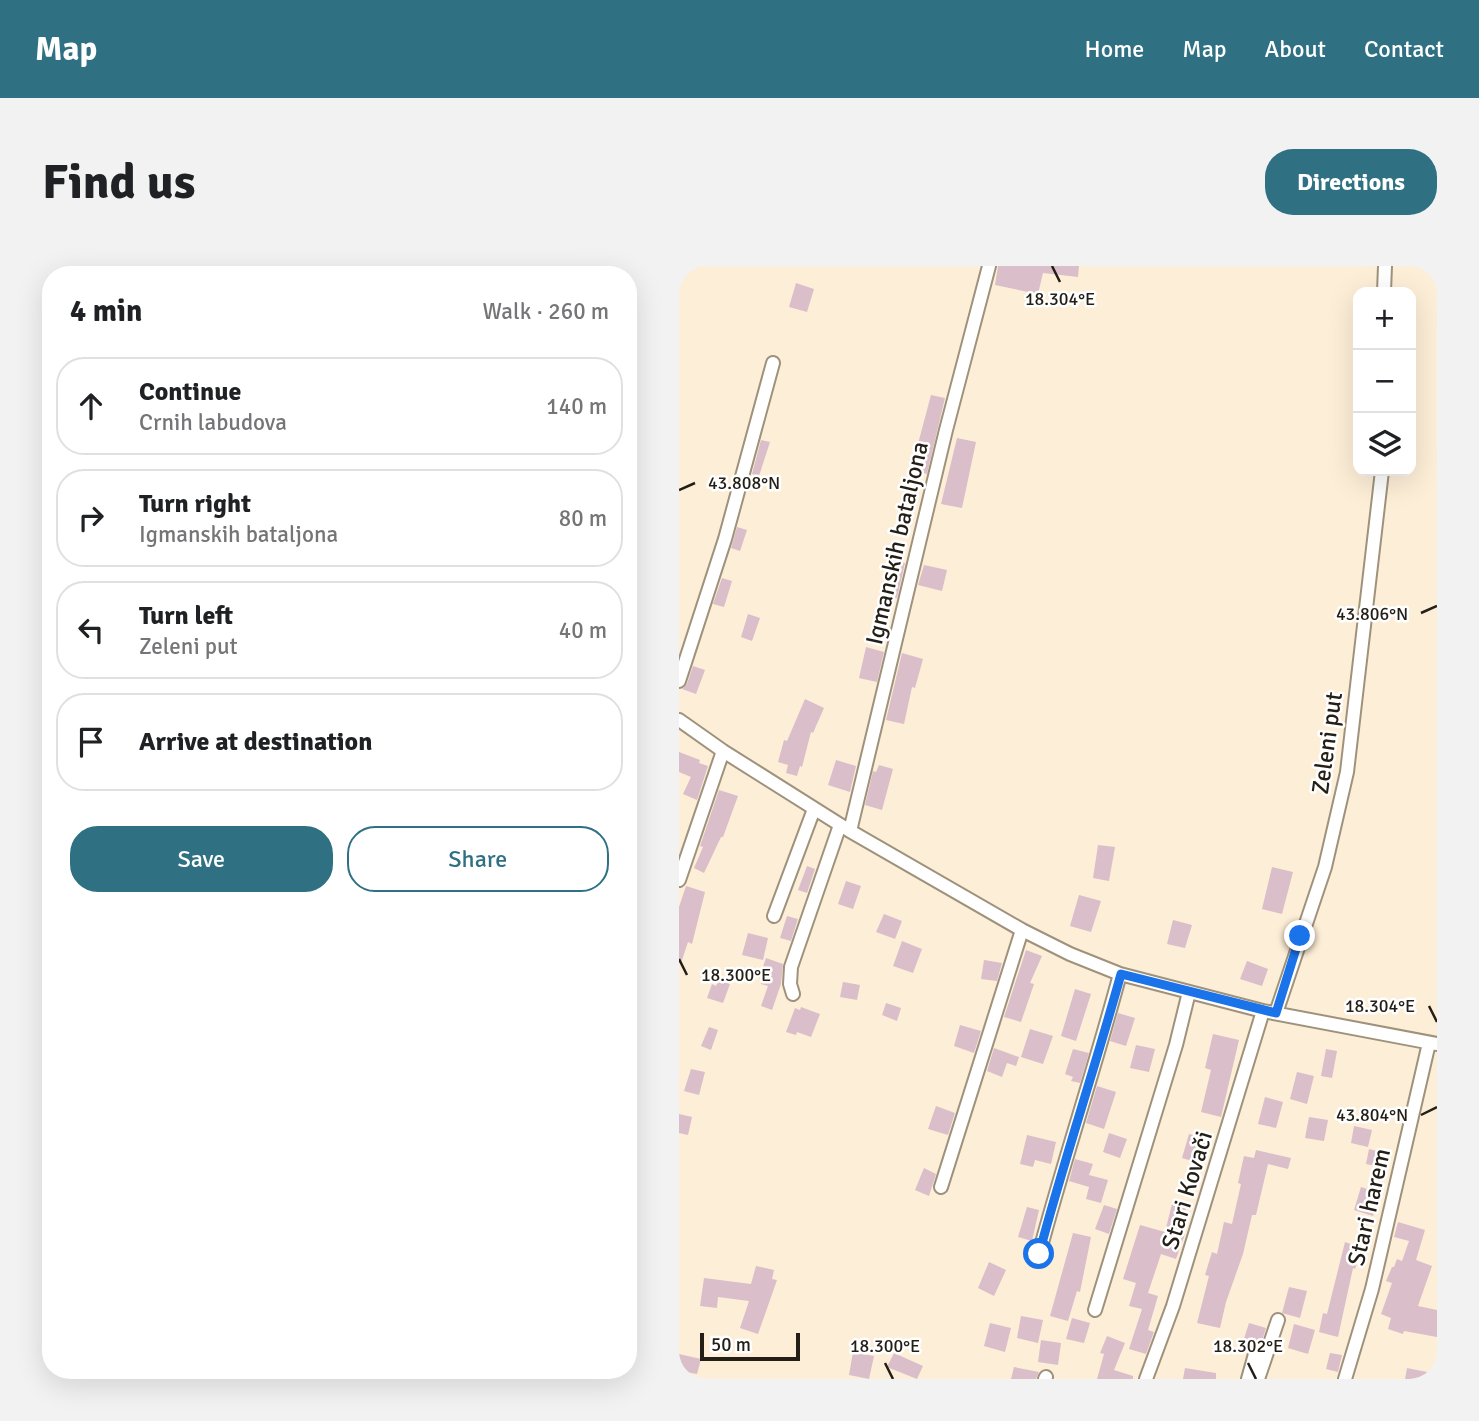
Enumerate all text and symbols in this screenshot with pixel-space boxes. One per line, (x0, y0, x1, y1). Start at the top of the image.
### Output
text: Map (35, 29, 97, 70)
text: Home (1084, 34, 1144, 64)
text: Map (1182, 34, 1227, 64)
text: About (1265, 34, 1326, 64)
text: Contact (1364, 34, 1444, 64)
button: Directions (1265, 149, 1437, 215)
text: Find us (42, 152, 195, 212)
map controls (1353, 287, 1416, 476)
button: + (1353, 287, 1416, 350)
text: 18.304°E (1025, 288, 1095, 310)
text: 4 min (70, 293, 142, 330)
text: Walk · 260 m (483, 297, 609, 326)
button: − (1353, 350, 1416, 413)
text: Continue (139, 376, 241, 408)
icon: ahead (72, 387, 110, 425)
text: 140 m (546, 392, 607, 421)
text: Crnih labudova (139, 408, 287, 437)
button: layers (1353, 413, 1416, 476)
street label: Igmanskih bataljona (859, 438, 935, 648)
text: 43.808°N (708, 472, 780, 494)
text: Turn right (139, 488, 251, 520)
icon: right (72, 499, 110, 537)
text: 80 m (559, 504, 607, 533)
text: Igmanskih bataljona (139, 520, 338, 549)
text: Turn left (139, 600, 233, 632)
text: 43.806°N (1336, 603, 1408, 625)
icon: left (72, 611, 110, 649)
text: 40 m (559, 616, 607, 645)
text: Zeleni put (139, 632, 238, 661)
street label: Zeleni put (1305, 690, 1349, 796)
icon: arrive (72, 723, 110, 761)
text: Arrive at destination (139, 726, 372, 758)
button: Save (70, 826, 333, 892)
button: Share (347, 826, 609, 892)
route end (1284, 920, 1315, 951)
text: 18.300°E (701, 964, 771, 986)
text: 18.304°E (1345, 995, 1415, 1017)
text: 43.804°N (1336, 1104, 1408, 1126)
street label: Stari Kovači (1155, 1127, 1219, 1253)
street label: Stari harem (1341, 1145, 1397, 1269)
route start (1023, 1238, 1054, 1269)
scale bar (700, 1330, 800, 1362)
text: 50 m (711, 1333, 751, 1357)
text: 18.300°E (850, 1335, 920, 1357)
text: 18.302°E (1213, 1335, 1283, 1357)

